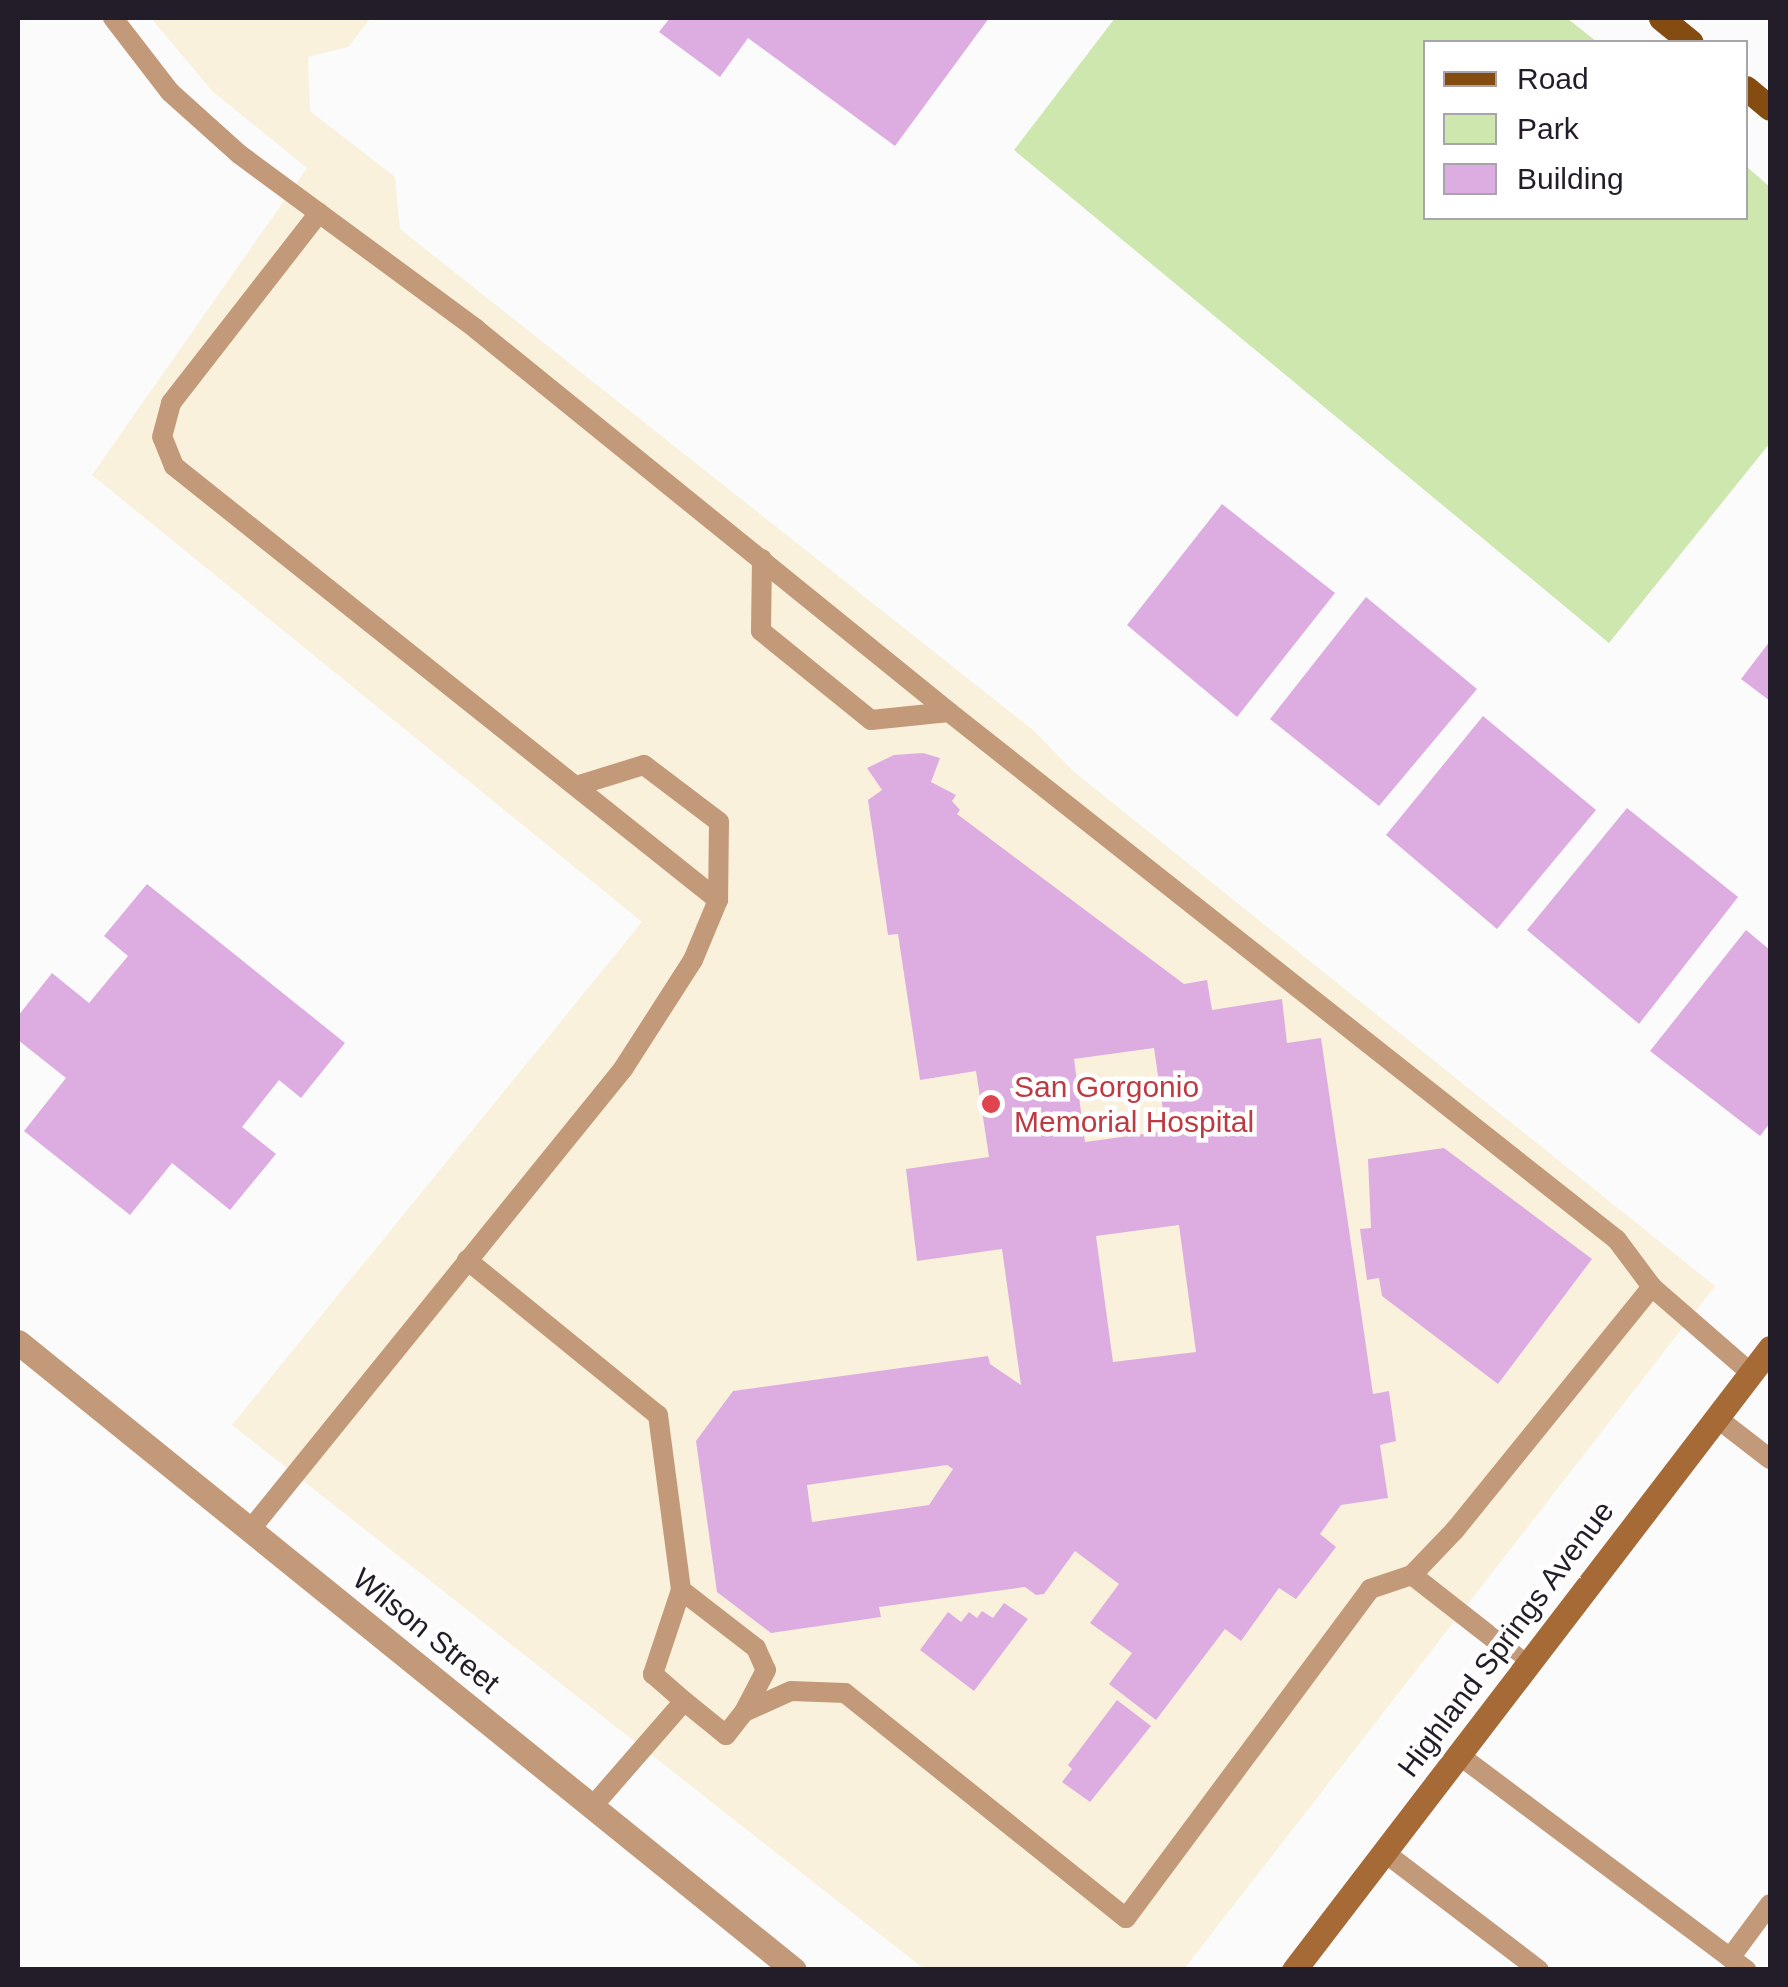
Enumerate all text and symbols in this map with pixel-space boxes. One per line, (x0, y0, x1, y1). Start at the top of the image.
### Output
legend (1423, 40, 1748, 220)
text: Road (1517, 62, 1589, 95)
text: Park (1517, 112, 1579, 145)
text: Building (1517, 162, 1624, 195)
place label: San Gorgonio Memorial Hospital (1014, 1069, 1254, 1140)
marker: San Gorgonio Memorial Hospital (978, 1091, 1004, 1117)
street label: Highland Springs Avenue (1390, 1493, 1622, 1785)
street label: Wilson Street (345, 1561, 507, 1701)

